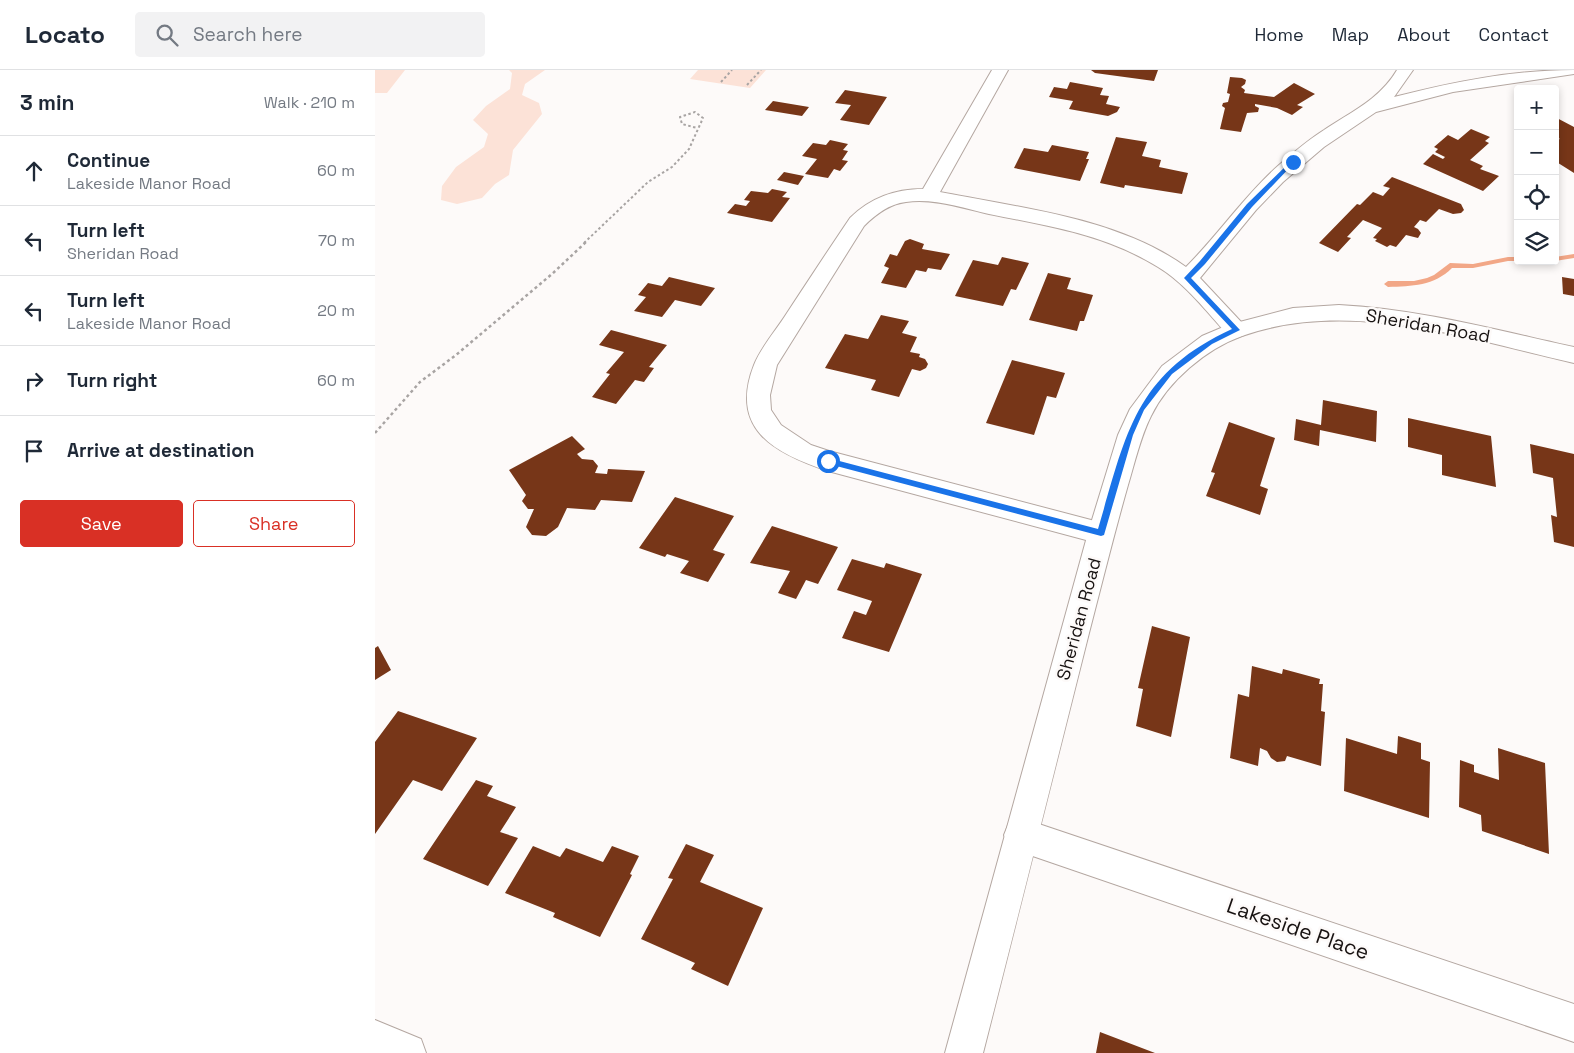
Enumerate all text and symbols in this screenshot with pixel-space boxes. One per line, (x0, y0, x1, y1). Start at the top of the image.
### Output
search box (135, 12, 485, 57)
text: Locato (25, 19, 105, 50)
icon: search (153, 21, 181, 49)
text: Search here (193, 22, 302, 47)
text: Home (1255, 23, 1304, 46)
text: Map (1332, 23, 1369, 46)
text: About (1397, 23, 1451, 46)
text: Contact (1479, 23, 1549, 46)
map controls (1514, 85, 1559, 265)
button: + (1514, 85, 1559, 130)
text: 3 min (20, 89, 75, 116)
text: Walk · 210 m (264, 92, 355, 113)
button: − (1514, 130, 1559, 175)
text: Continue (67, 148, 150, 173)
route end (1282, 151, 1305, 174)
icon: ahead (20, 157, 48, 185)
text: 60 m (317, 160, 355, 181)
text: Lakeside Manor Road (67, 173, 231, 194)
button: locate (1514, 175, 1559, 220)
text: Turn left (67, 218, 145, 243)
button: layers (1514, 220, 1559, 265)
icon: left (20, 227, 48, 255)
text: 70 m (318, 230, 355, 251)
text: Sheridan Road (67, 243, 179, 264)
text: Turn left (67, 288, 145, 313)
icon: left (20, 297, 48, 325)
text: 20 m (317, 300, 355, 321)
street label: Sheridan Road (1364, 303, 1492, 348)
text: Lakeside Manor Road (67, 313, 231, 334)
icon: right (20, 367, 48, 395)
text: Turn right (67, 368, 157, 393)
text: 60 m (317, 370, 355, 391)
icon: arrive (20, 437, 48, 465)
text: Arrive at destination (67, 438, 255, 463)
route start (817, 450, 840, 473)
button: Save (20, 500, 183, 547)
button: Share (193, 500, 355, 547)
street label: Sheridan Road (1051, 555, 1106, 683)
street label: Lakeside Place (1223, 892, 1373, 966)

